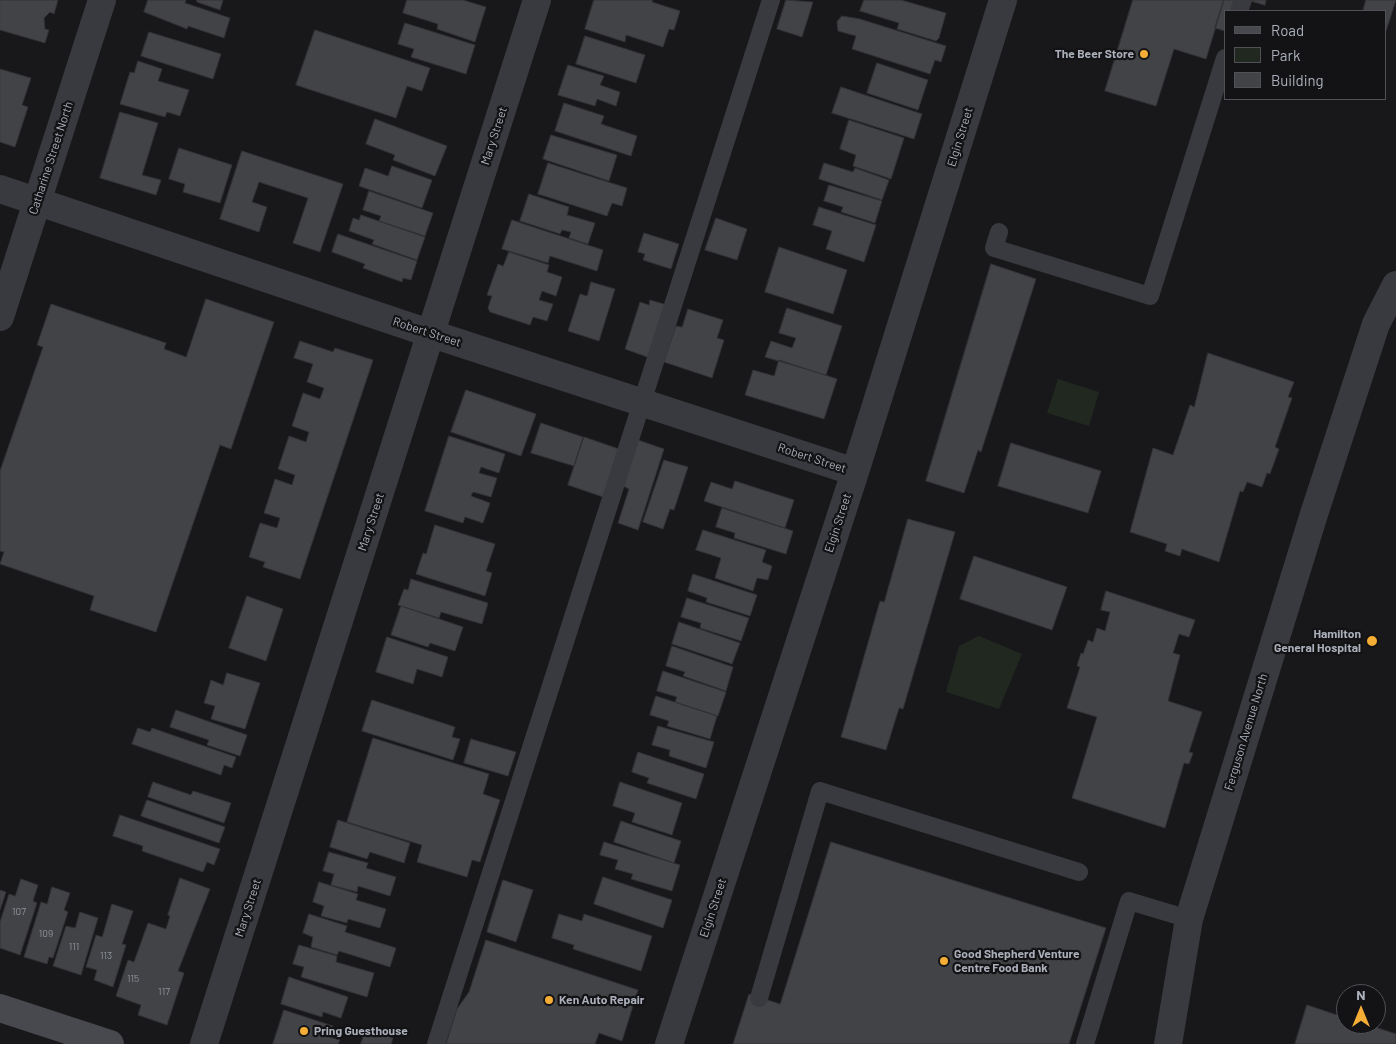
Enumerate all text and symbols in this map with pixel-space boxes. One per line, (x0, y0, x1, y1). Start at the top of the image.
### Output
legend (1224, 10, 1386, 100)
text: Road (1271, 21, 1304, 39)
text: Park (1271, 46, 1300, 64)
place label: The Beer Store (1055, 47, 1134, 61)
marker: The Beer Store (1138, 48, 1150, 60)
text: Building (1271, 71, 1324, 89)
street label: Catharine Street North (26, 100, 76, 216)
street label: Mary Street (478, 105, 510, 167)
street label: Elgin Street (944, 106, 976, 168)
street label: Robert Street (391, 314, 463, 350)
street label: Robert Street (776, 440, 848, 476)
street label: Mary Street (355, 491, 387, 553)
street label: Elgin Street (822, 492, 854, 554)
place label: Hamilton General Hospital (1274, 627, 1361, 655)
marker: Hamilton General Hospital (1365, 634, 1379, 648)
street label: Ferguson Avenue North (1221, 672, 1271, 792)
street label: Mary Street (232, 877, 264, 939)
street label: Elgin Street (697, 877, 729, 939)
house number: 107 (12, 906, 26, 918)
house number: 109 (39, 928, 53, 940)
house number: 111 (69, 941, 79, 953)
place label: Good Shepherd Venture Centre Food Bank (954, 947, 1080, 975)
house number: 113 (100, 950, 112, 962)
marker: Good Shepherd Venture Centre Food Bank (938, 955, 950, 967)
house number: 115 (127, 973, 139, 985)
north arrow (1336, 984, 1386, 1034)
house number: 117 (158, 986, 170, 998)
text: N (1356, 986, 1366, 1003)
place label: Ken Auto Repair (559, 993, 644, 1007)
marker: Ken Auto Repair (543, 994, 555, 1006)
place label: Pring Guesthouse (314, 1024, 408, 1038)
marker: Pring Guesthouse (298, 1025, 310, 1037)

